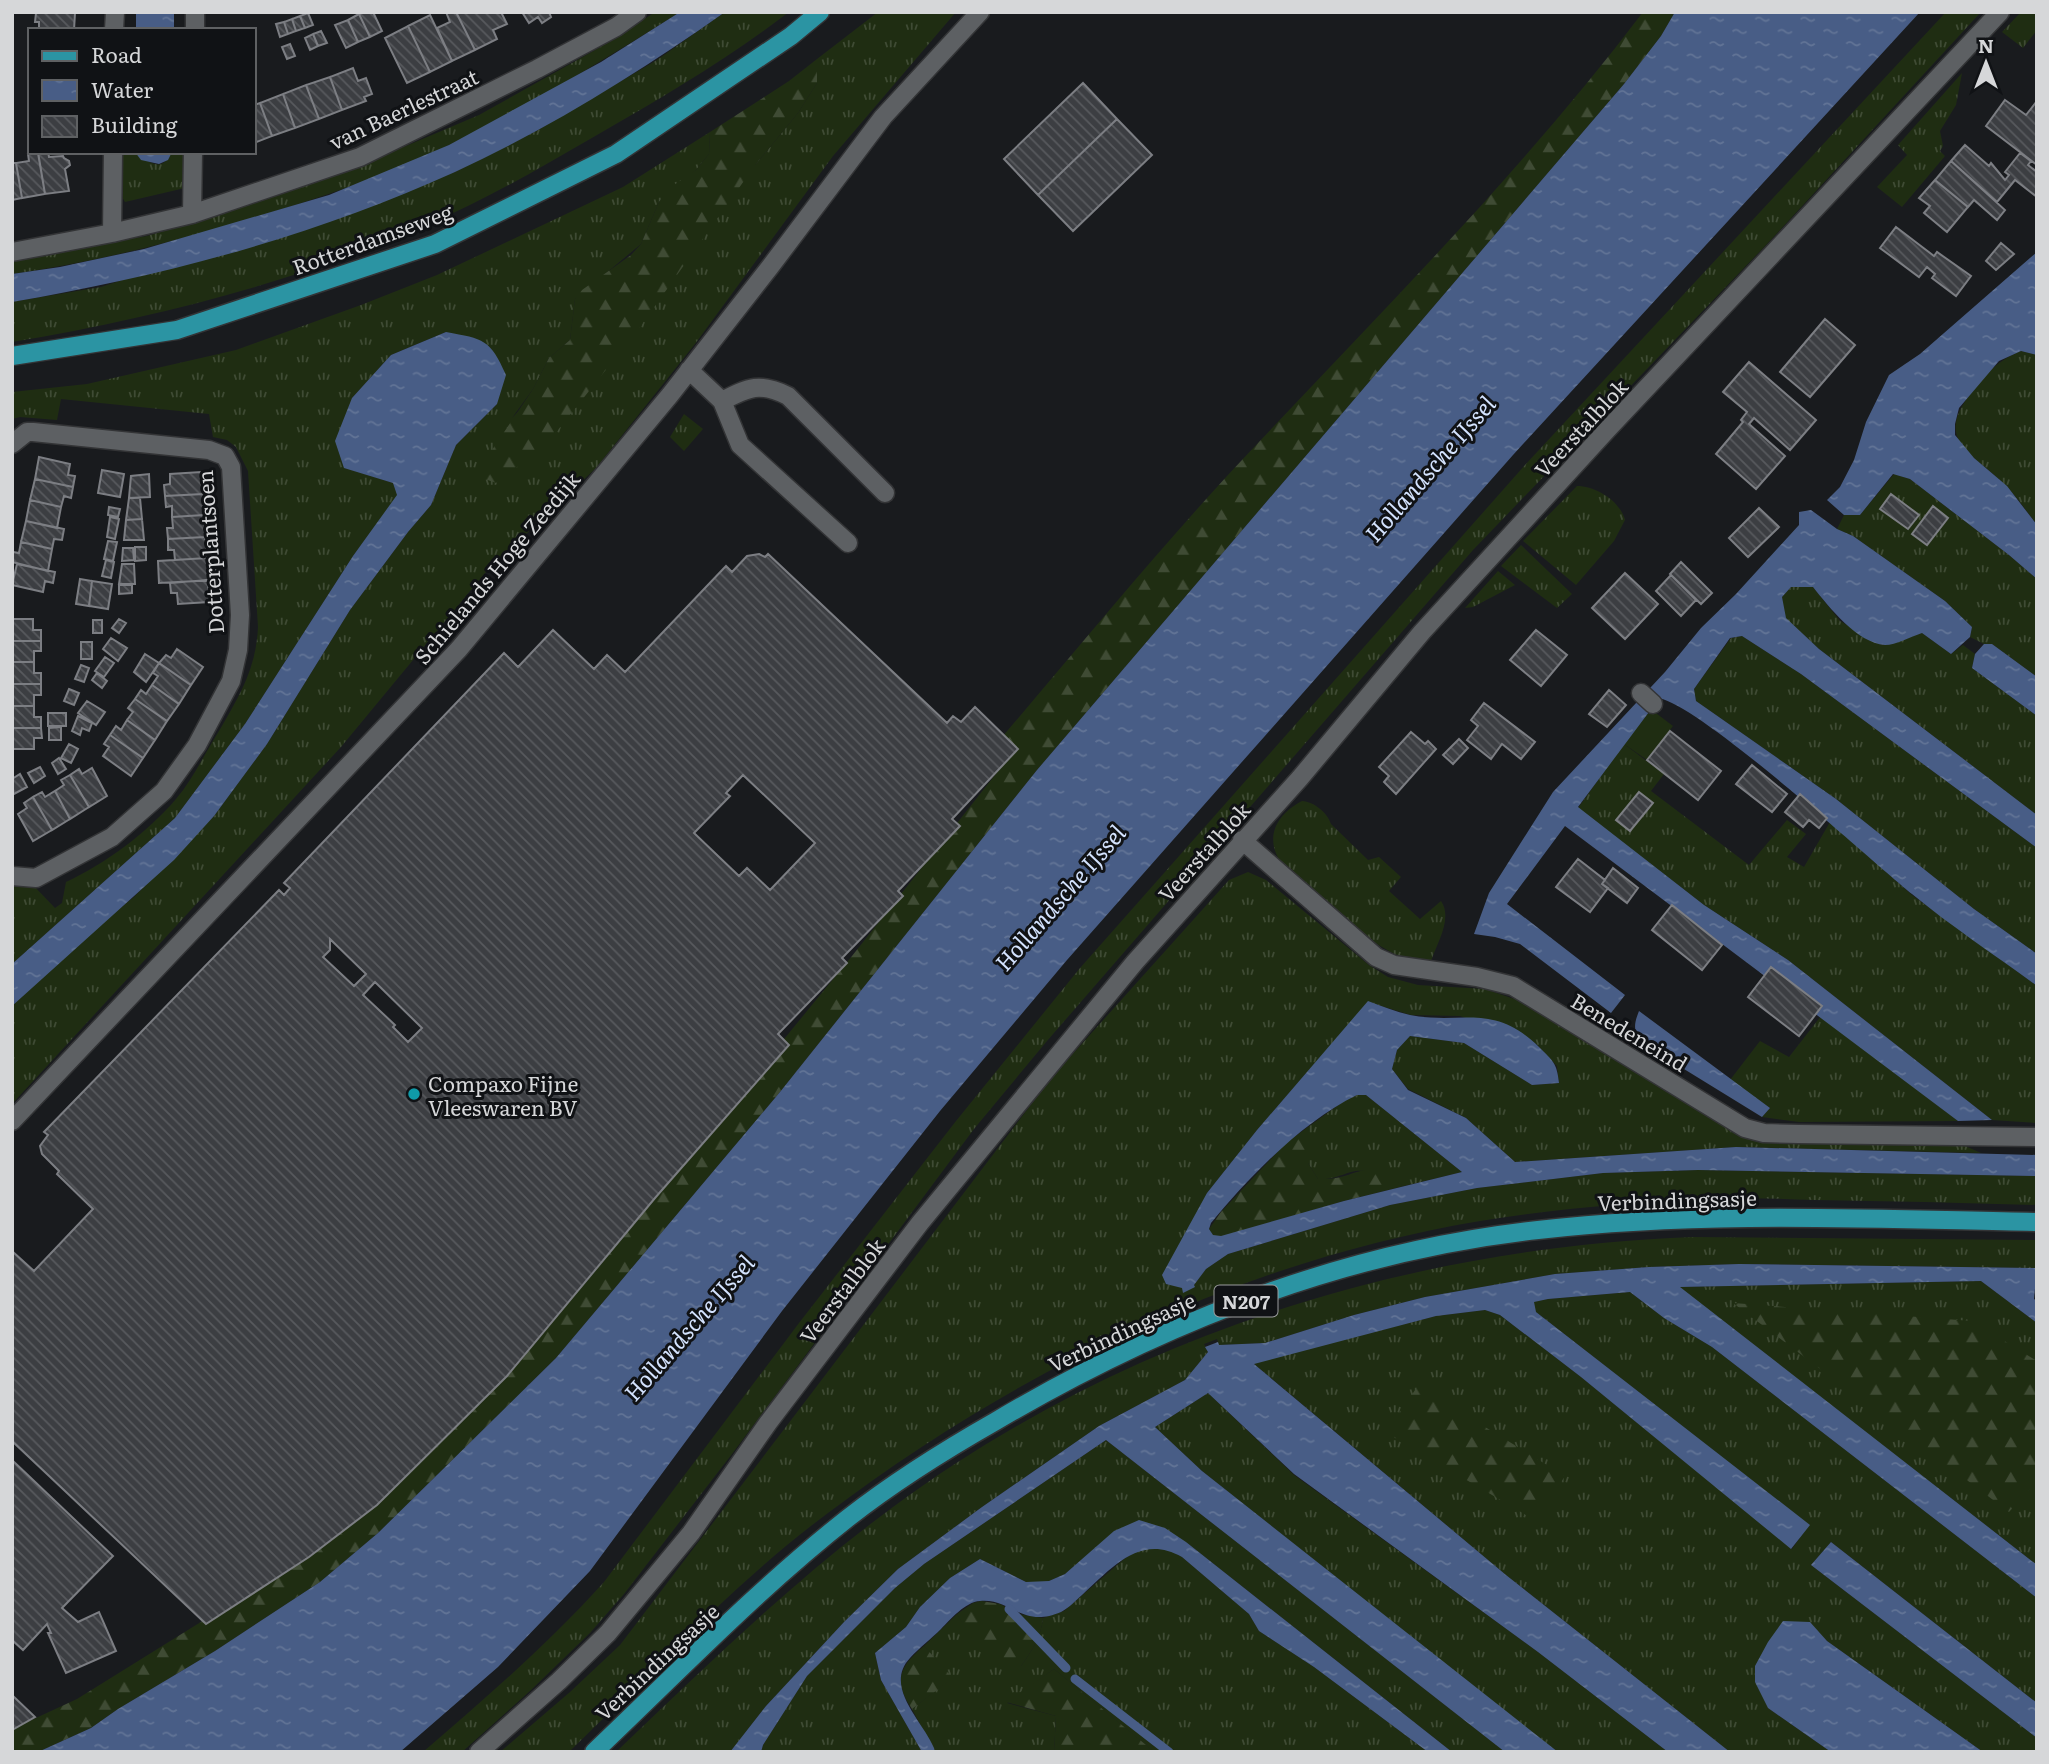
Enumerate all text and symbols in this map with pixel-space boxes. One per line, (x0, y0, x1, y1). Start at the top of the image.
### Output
legend (28, 28, 256, 154)
north arrow (1951, 28, 2021, 98)
text: N (1978, 31, 1994, 59)
text: Road (91, 38, 142, 69)
street label: van Baerlestraat (323, 60, 483, 156)
text: Water (91, 73, 153, 104)
text: Building (91, 108, 178, 139)
street label: Rotterdamseweg (288, 195, 457, 281)
street label: Veerstalblok (1526, 371, 1634, 483)
water label: Hollandsche IJssel (1356, 387, 1503, 549)
street label: Schielands Hoge Zeedijk (406, 464, 586, 670)
street label: Dotterplantsoen (188, 469, 230, 635)
street label: Veerstalblok (1150, 794, 1256, 908)
water label: Hollandsche IJssel (986, 816, 1133, 978)
street label: Benedeneind (1566, 984, 1694, 1078)
place label: Compaxo Fijne Vleeswaren BV (428, 1067, 578, 1122)
marker: Compaxo Fijne Vleeswaren BV (406, 1086, 422, 1102)
street label: Verbindingsasje (1597, 1181, 1757, 1217)
street label: Veerstalblok (791, 1231, 891, 1349)
water label: Hollandsche IJssel (615, 1246, 762, 1408)
street label: Verbindingsasje (1042, 1283, 1200, 1379)
road number: N207 (1214, 1286, 1278, 1316)
street label: Verbindingsasje (587, 1595, 725, 1727)

